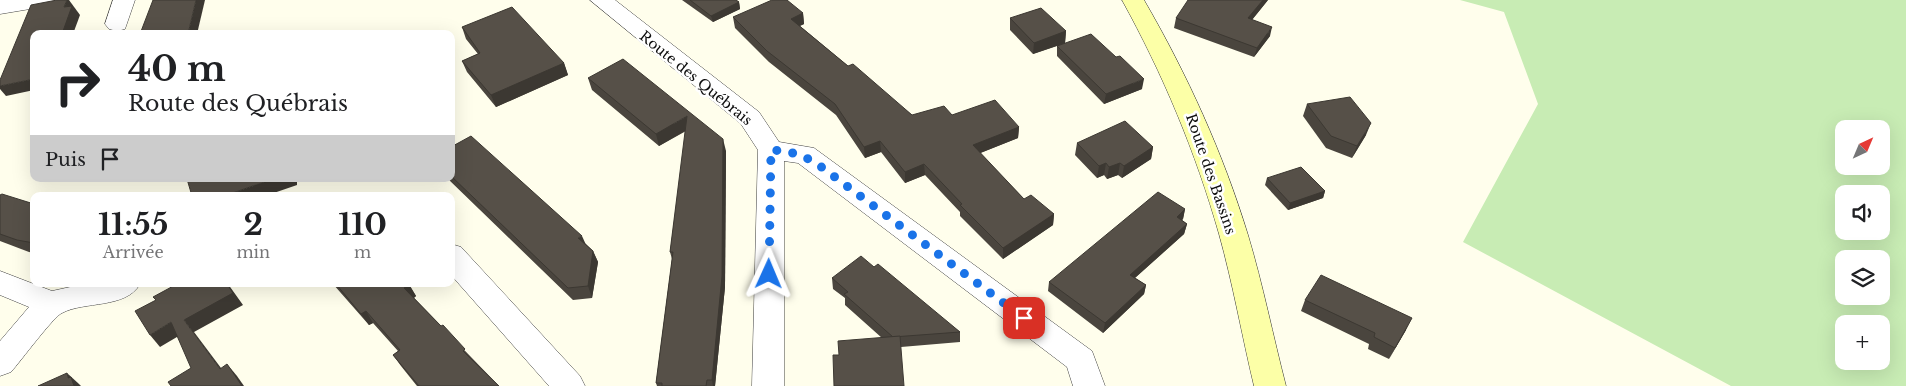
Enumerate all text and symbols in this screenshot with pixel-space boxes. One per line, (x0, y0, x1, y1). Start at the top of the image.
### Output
street label: Route des Québrais (636, 27, 756, 129)
text: 40 m (128, 47, 226, 90)
icon: right (45, 50, 110, 115)
text: Route des Québrais (128, 90, 348, 117)
street label: Route des Bassins (1182, 111, 1240, 237)
north arrow (1835, 120, 1890, 175)
map controls (1835, 120, 1890, 370)
icon: arrive (96, 145, 124, 173)
text: Puis (45, 148, 86, 171)
button: sound (1835, 185, 1890, 240)
text: 11:55 (98, 206, 168, 243)
text: 2 (244, 206, 263, 243)
text: 110 (338, 206, 387, 243)
text: Arrivée (103, 242, 164, 262)
text: min (236, 242, 270, 262)
text: m (354, 242, 371, 262)
position arrow (742, 247, 794, 299)
button: layers (1835, 250, 1890, 305)
pin (1003, 297, 1045, 339)
icon: arrive (1010, 304, 1038, 332)
button: + (1835, 315, 1890, 370)

